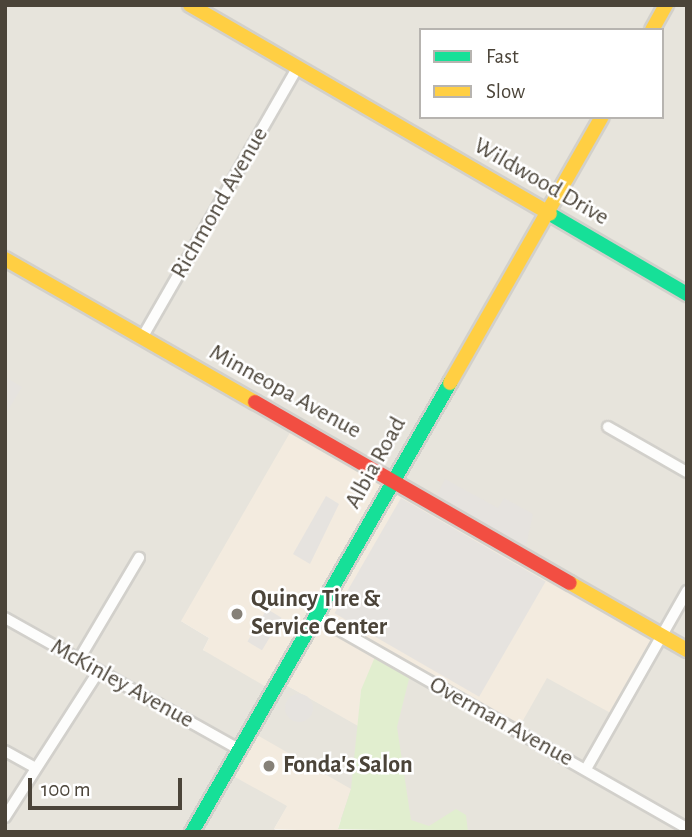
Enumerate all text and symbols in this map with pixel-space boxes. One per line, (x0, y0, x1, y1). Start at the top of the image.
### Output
legend (419, 28, 664, 119)
text: Fast (486, 46, 519, 67)
text: Slow (486, 81, 525, 102)
street label: Richmond Avenue (165, 122, 275, 284)
street label: Wildwood Drive (468, 132, 614, 232)
street label: Minneopa Avenue (204, 338, 366, 446)
street label: Albia Road (339, 412, 413, 514)
place label: Quincy Tire & Service Center (251, 586, 387, 642)
marker: Quincy Tire & Service Center (229, 606, 245, 622)
street label: McKinley Avenue (45, 633, 199, 735)
street label: Overman Avenue (424, 671, 578, 773)
place label: Fonda's Salon (283, 752, 413, 780)
marker: Fonda's Salon (261, 758, 277, 774)
scale bar (32, 764, 186, 808)
text: 100 m (41, 779, 91, 800)

